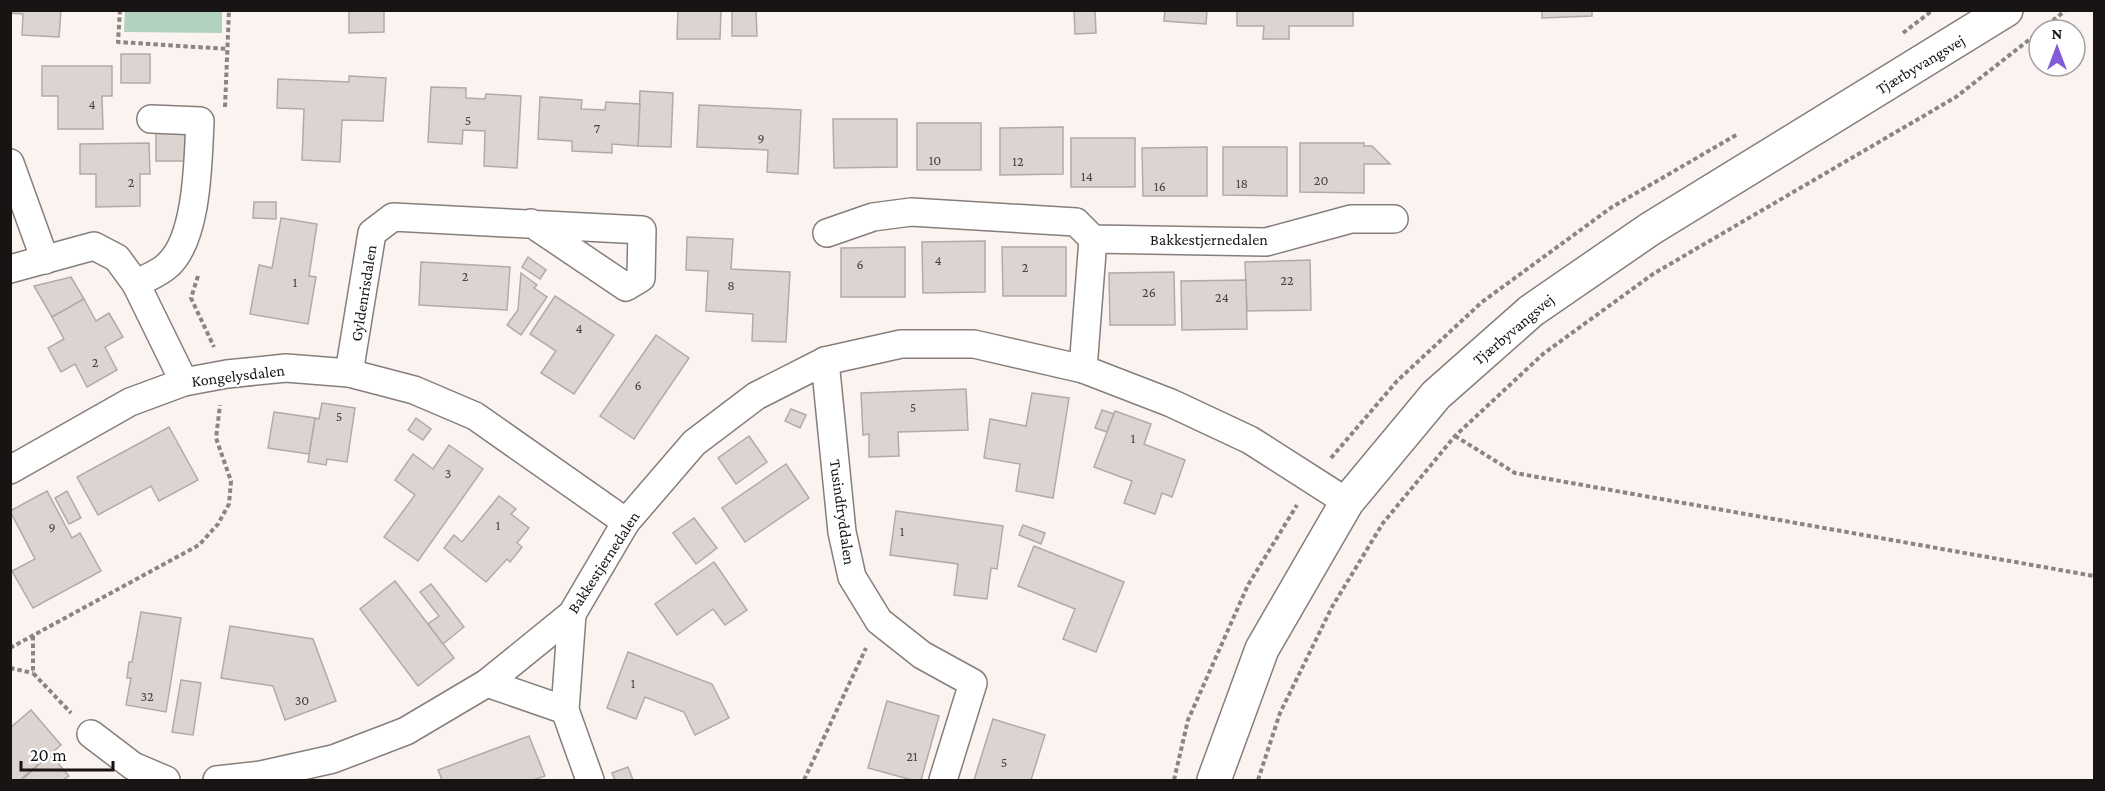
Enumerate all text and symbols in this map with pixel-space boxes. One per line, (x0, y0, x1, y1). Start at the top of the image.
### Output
north arrow (2027, 18, 2087, 78)
text: N (2052, 25, 2063, 42)
street label: Tjærbyvangsvej (1873, 31, 1968, 98)
house number: 4 (88, 96, 96, 112)
house number: 5 (465, 112, 471, 128)
house number: 7 (594, 120, 601, 136)
house number: 9 (757, 130, 765, 146)
house number: 10 (929, 152, 941, 168)
house number: 12 (1012, 153, 1024, 169)
house number: 14 (1081, 168, 1093, 184)
house number: 20 (1314, 172, 1328, 188)
house number: 2 (128, 174, 135, 190)
house number: 18 (1236, 175, 1248, 191)
house number: 16 (1154, 178, 1166, 194)
street label: Bakkestjernedalen (1150, 231, 1268, 249)
street label: Gyldenrisdalen (347, 243, 381, 343)
house number: 4 (934, 252, 942, 268)
house number: 6 (856, 256, 864, 272)
house number: 2 (1022, 259, 1029, 275)
house number: 2 (462, 268, 469, 284)
house number: 22 (1280, 272, 1294, 288)
house number: 1 (293, 274, 298, 290)
house number: 8 (727, 277, 735, 293)
house number: 26 (1142, 284, 1156, 300)
house number: 24 (1215, 289, 1229, 305)
street label: Tjærbyvangsvej (1470, 291, 1558, 369)
house number: 4 (575, 320, 583, 336)
house number: 2 (92, 354, 99, 370)
street label: Kongelysdalen (191, 361, 286, 391)
house number: 6 (634, 377, 642, 393)
house number: 5 (910, 399, 916, 415)
house number: 5 (336, 408, 342, 424)
house number: 1 (1131, 430, 1136, 446)
street label: Tusindfryddalen (826, 458, 858, 566)
house number: 3 (445, 465, 451, 481)
street label: Bakkestjernedalen (564, 508, 644, 617)
house number: 1 (496, 517, 501, 533)
house number: 9 (48, 519, 56, 535)
house number: 1 (900, 523, 905, 539)
house number: 1 (631, 675, 636, 691)
house number: 32 (140, 688, 154, 704)
house number: 30 (295, 692, 309, 708)
scale bar (21, 734, 112, 772)
text: 20 m (30, 745, 67, 765)
house number: 21 (906, 748, 918, 764)
house number: 5 (1001, 754, 1007, 770)

